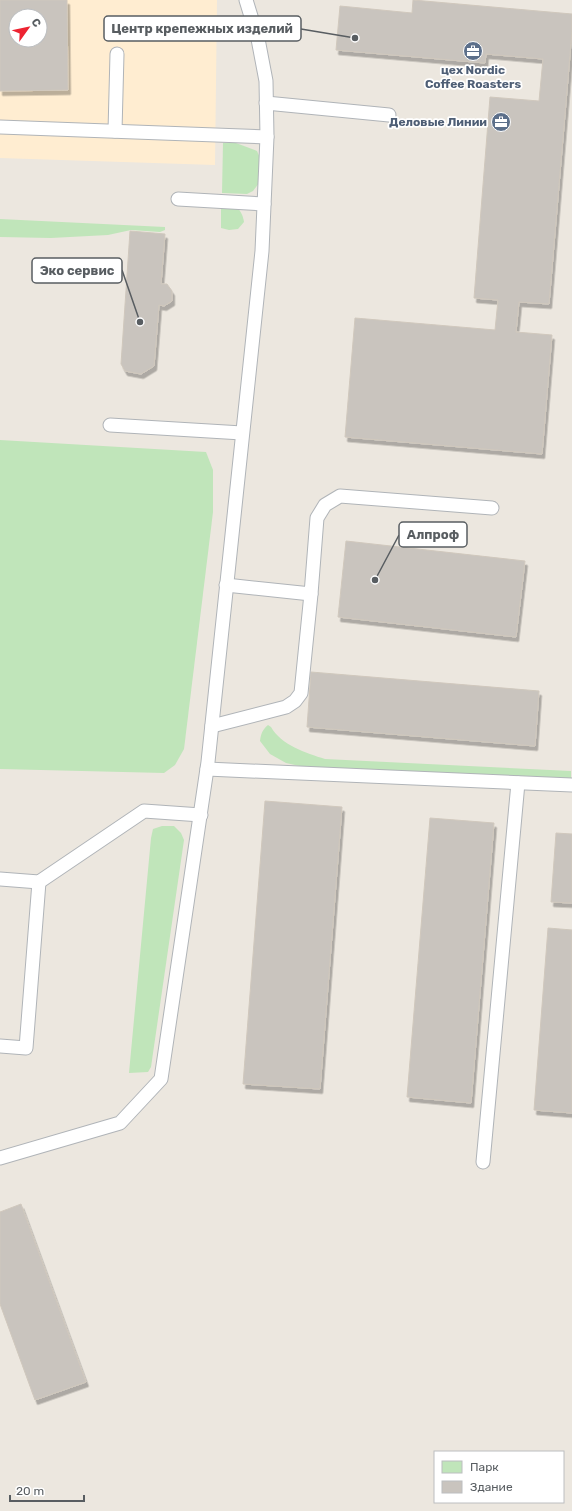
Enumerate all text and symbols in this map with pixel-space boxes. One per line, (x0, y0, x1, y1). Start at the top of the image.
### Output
north arrow (8, 8, 48, 48)
text: С (28, 16, 44, 30)
callout: Центр крепежных изделий (104, 16, 301, 41)
text: Центр крепежных изделий (111, 21, 293, 36)
office icon: цех Nordic Coffee Roasters (462, 40, 484, 62)
place label: цех Nordic Coffee Roasters (425, 63, 521, 91)
office icon: Деловые Линии (490, 111, 512, 133)
place label: Деловые Линии (389, 115, 487, 129)
callout: Эко сервис (32, 258, 122, 283)
text: Эко сервис (40, 263, 115, 278)
callout: Алпроф (399, 522, 467, 547)
text: Алпроф (407, 527, 459, 542)
legend (434, 1451, 564, 1503)
text: Парк (470, 1460, 499, 1474)
scale bar (10, 1477, 84, 1503)
text: Здание (470, 1480, 513, 1494)
text: 20 m (16, 1484, 44, 1498)

